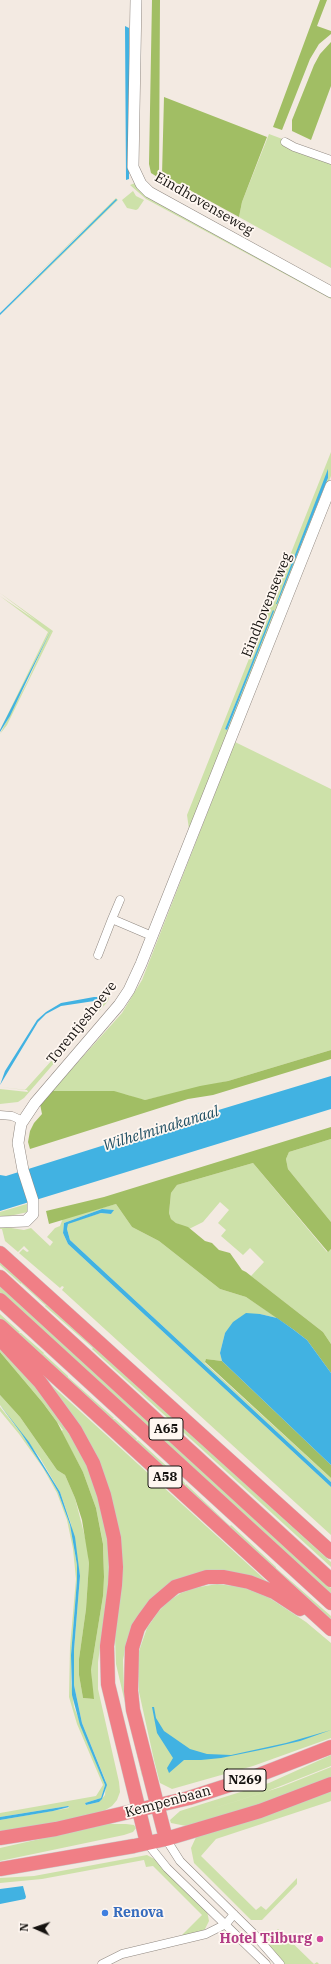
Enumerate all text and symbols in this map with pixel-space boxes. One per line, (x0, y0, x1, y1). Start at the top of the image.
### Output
street label: Eindhovenseweg (152, 169, 256, 239)
street label: Eindhovenseweg (238, 550, 296, 660)
street label: Torentjeshoeve (43, 978, 121, 1068)
water label: Wilhelminakanaal (101, 1103, 221, 1155)
road number: A65 (149, 1418, 183, 1440)
road number: A58 (148, 1466, 182, 1488)
road number: N269 (224, 1769, 266, 1791)
street label: Kempenbaan (123, 1782, 213, 1822)
place label: Renova (113, 1905, 164, 1921)
north arrow (16, 1908, 56, 1948)
marker: Renova (100, 1908, 110, 1918)
text: N (17, 1923, 31, 1932)
place label: Hotel Tilburg (220, 1931, 312, 1947)
marker: Hotel Tilburg (315, 1934, 325, 1944)

